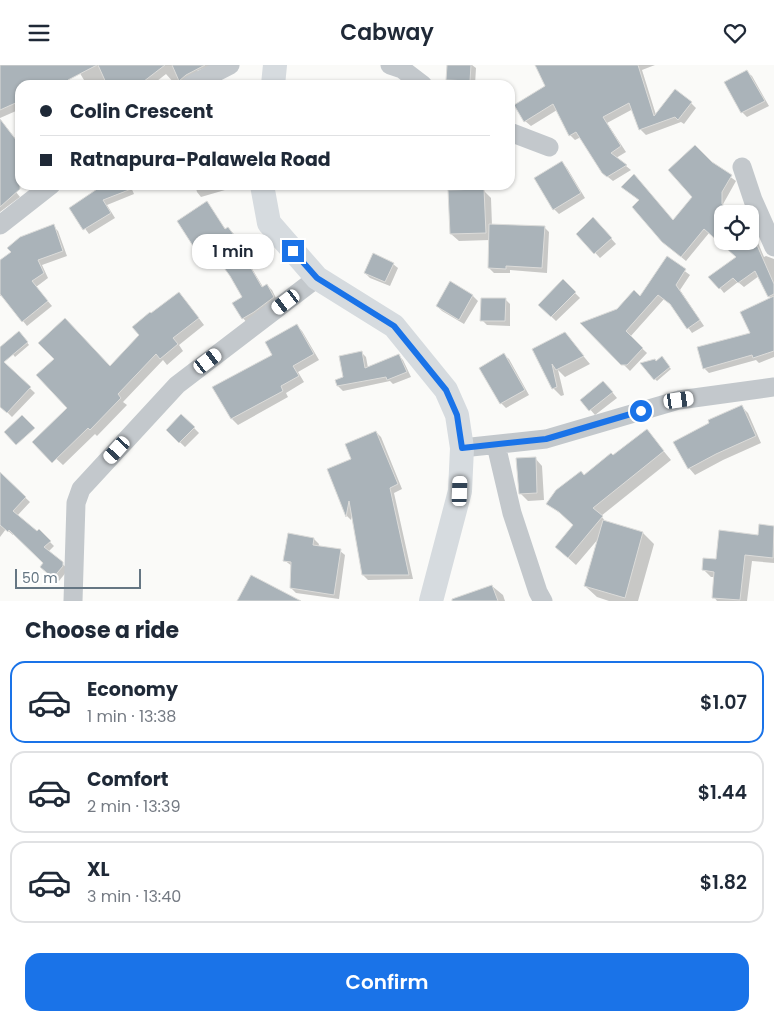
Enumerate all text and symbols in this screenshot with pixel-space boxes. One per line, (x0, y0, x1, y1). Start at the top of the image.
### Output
text: Cabway (340, 17, 434, 48)
icon: menu (25, 19, 53, 47)
icon: heart (721, 19, 749, 47)
text: Colin Crescent (70, 98, 213, 125)
text: Ratnapura-Palawela Road (70, 146, 331, 173)
map controls (714, 205, 759, 250)
button: locate (714, 205, 759, 250)
callout: 1 min (193, 233, 276, 269)
text: 1 min (212, 240, 254, 263)
route end (282, 240, 304, 262)
car (269, 287, 302, 317)
car (191, 346, 224, 376)
car (663, 390, 694, 410)
route start (630, 400, 652, 422)
car (101, 434, 132, 466)
car (451, 476, 468, 506)
scale bar (15, 566, 141, 589)
text: 50 m (22, 568, 58, 588)
text: Choose a ride (25, 615, 179, 646)
text: Economy (87, 676, 178, 703)
icon: car (27, 680, 72, 725)
text: $1.07 (700, 689, 747, 716)
text: 1 min · 13:38 (87, 705, 176, 728)
text: Comfort (87, 766, 169, 793)
icon: car (27, 770, 72, 815)
text: $1.44 (698, 779, 747, 806)
text: 2 min · 13:39 (87, 795, 181, 818)
text: XL (87, 856, 110, 883)
icon: car (27, 860, 72, 905)
text: $1.82 (700, 869, 747, 896)
text: 3 min · 13:40 (87, 885, 181, 908)
button: Confirm (25, 953, 749, 1011)

